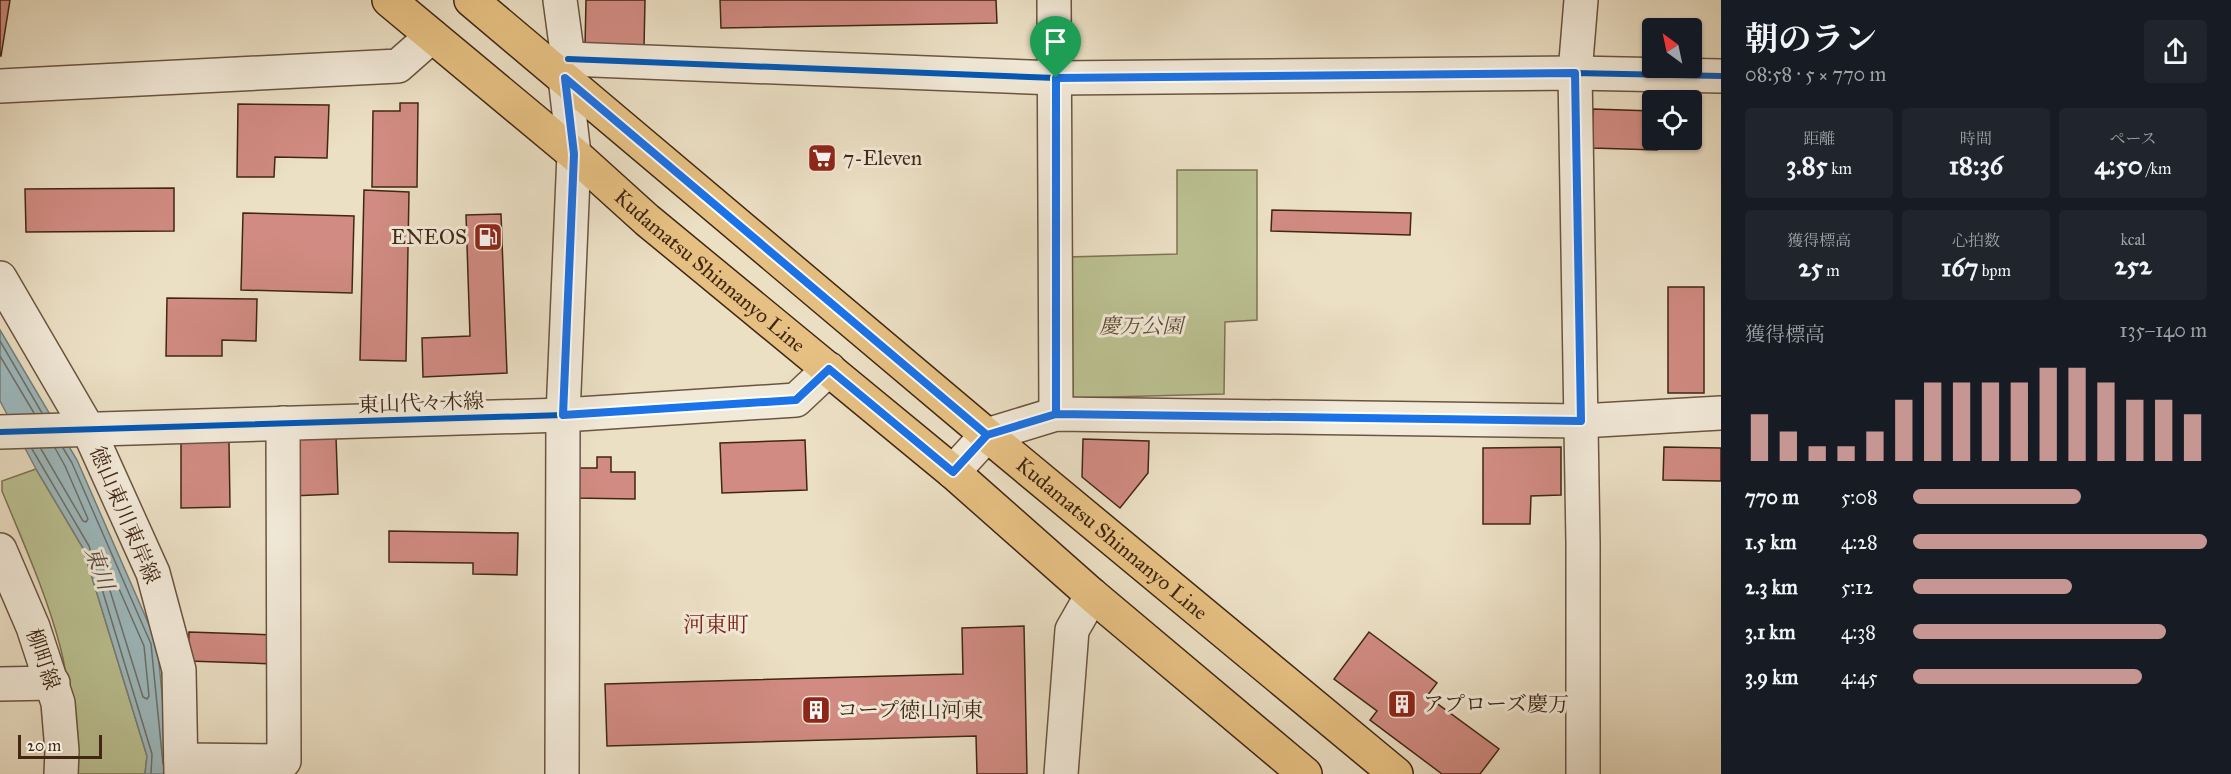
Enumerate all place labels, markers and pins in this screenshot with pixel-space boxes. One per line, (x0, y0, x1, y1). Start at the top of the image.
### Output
pin (1030, 16, 1081, 78)
supermarket icon: 7-Eleven (806, 142, 838, 174)
place label: 7-Eleven (843, 145, 922, 171)
fuel station icon: ENEOS (472, 221, 504, 253)
place label: ENEOS (391, 224, 467, 250)
building icon: アプローズ慶万 (1386, 688, 1418, 720)
place label: アプローズ慶万 (1423, 691, 1569, 717)
building icon: コープ徳山河東 (800, 694, 832, 726)
place label: コープ徳山河東 (837, 697, 983, 723)

